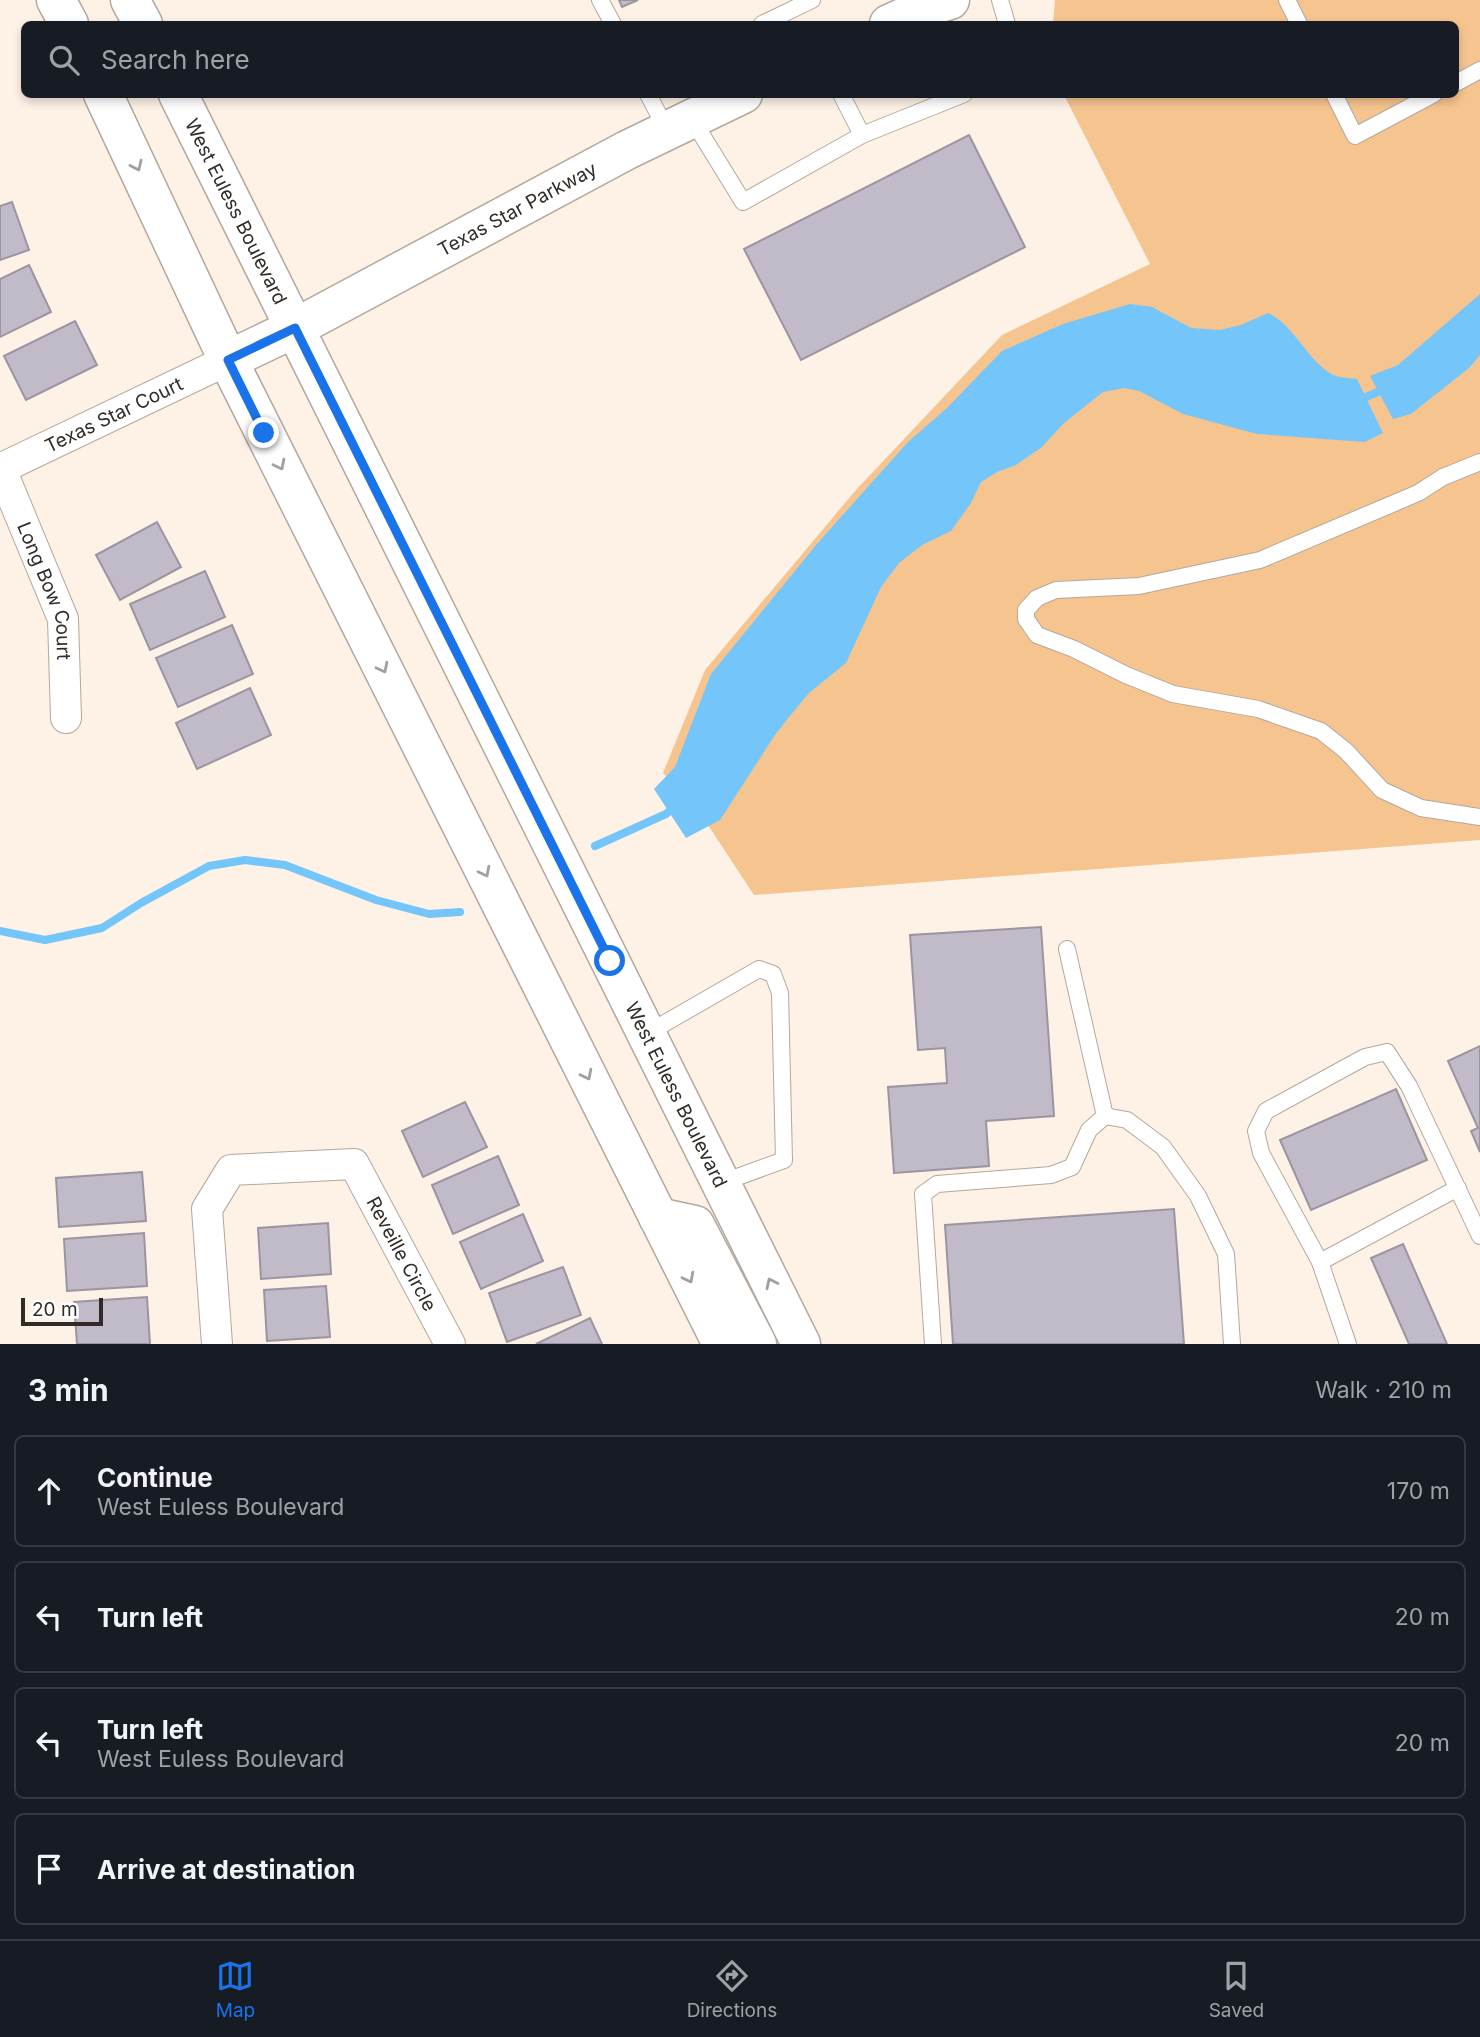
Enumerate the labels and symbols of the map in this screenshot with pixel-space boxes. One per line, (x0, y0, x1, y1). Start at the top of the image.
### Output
street label: West Euless Boulevard (180, 115, 292, 308)
street label: Texas Star Parkway (434, 157, 601, 261)
one-way arrow (129, 158, 143, 171)
street label: Texas Star Court (41, 372, 186, 458)
route end (248, 417, 279, 448)
one-way arrow (272, 458, 286, 470)
street label: Long Bow Court (12, 519, 75, 660)
one-way arrow (374, 661, 388, 673)
one-way arrow (476, 865, 490, 877)
route start (594, 945, 625, 976)
street label: West Euless Boulevard (620, 998, 732, 1191)
one-way arrow (578, 1068, 592, 1080)
street label: Reveille Circle (362, 1193, 441, 1315)
one-way arrow (680, 1271, 694, 1283)
one-way arrow (765, 1278, 779, 1290)
scale bar (21, 1295, 103, 1327)

